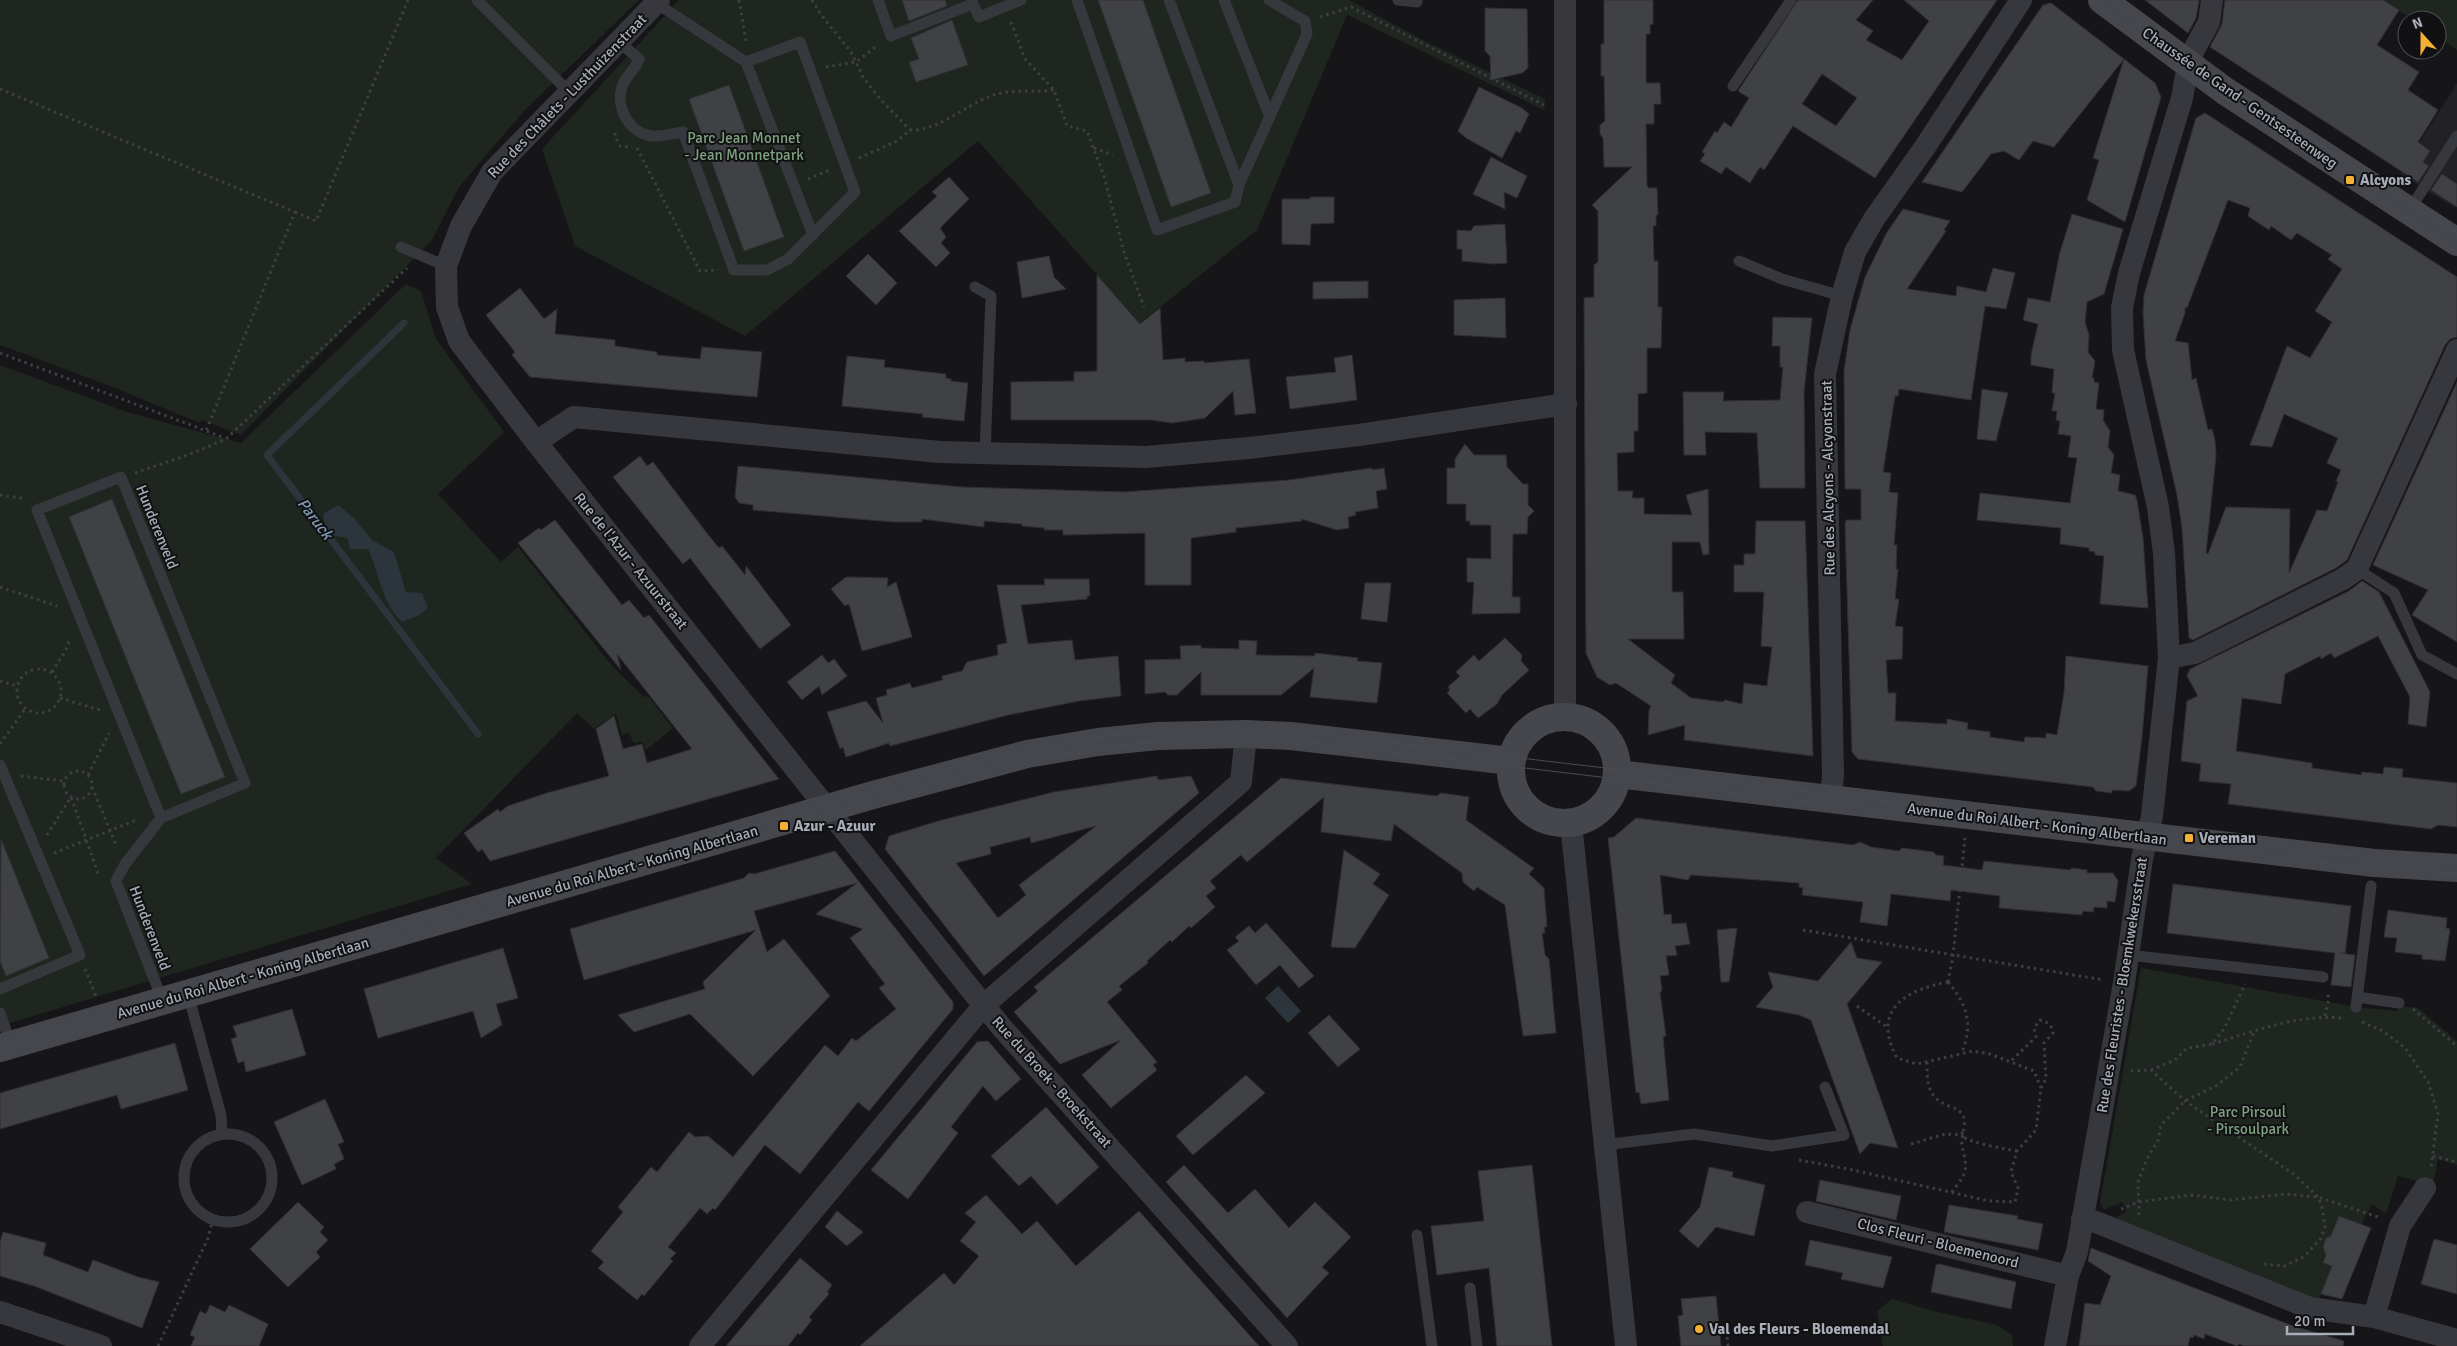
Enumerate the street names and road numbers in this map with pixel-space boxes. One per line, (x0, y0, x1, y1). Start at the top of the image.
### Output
street label: Rue des Châlets - Lusthuizenstraat (484, 10, 650, 182)
street label: Chaussée de Gand - Gentsesteenweg (2139, 24, 2341, 172)
street label: Rue des Alcyons - Alcyonstraat (1817, 380, 1839, 576)
street label: Hunderenveld (132, 482, 182, 572)
street label: Rue de l'Azur - Azuurstraat (570, 489, 692, 633)
street label: Avenue du Roi Albert - Koning Albertlaan (1906, 799, 2168, 849)
street label: Avenue du Roi Albert - Koning Albertlaan (504, 821, 760, 911)
street label: Rue des Fleuristes - Bloemkwekersstraat (2093, 856, 2151, 1114)
street label: Hunderenveld (126, 883, 174, 973)
street label: Avenue du Roi Albert - Koning Albertlaan (115, 933, 371, 1023)
street label: Rue du Broek - Broekstraat (988, 1013, 1116, 1151)
street label: Clos Fleuri - Bloemenoord (1855, 1214, 2021, 1272)

